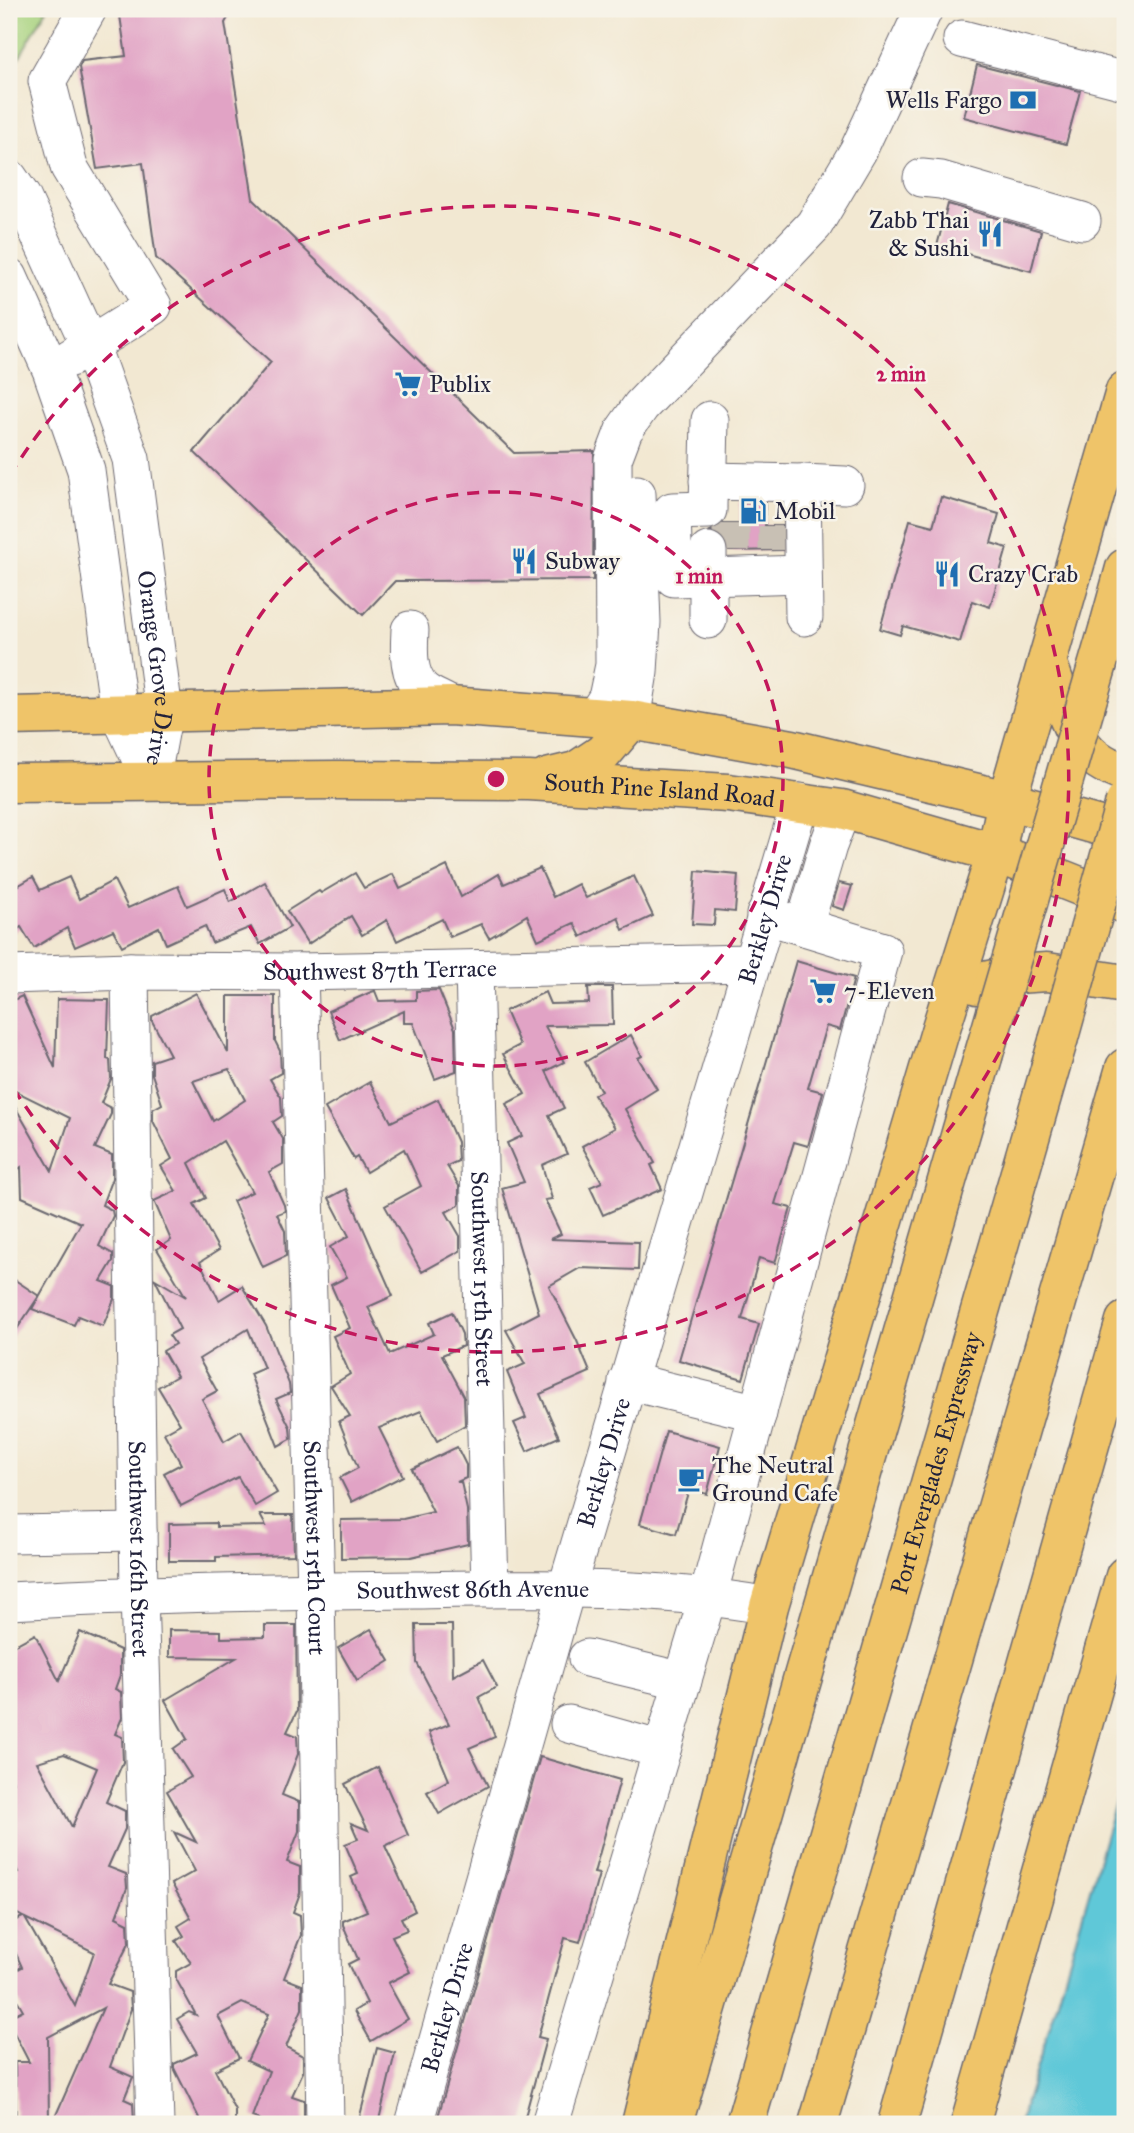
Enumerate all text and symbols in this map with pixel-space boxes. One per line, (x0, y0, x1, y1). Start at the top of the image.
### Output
place label: Wells Fargo (886, 85, 1002, 115)
bank icon: Wells Fargo (1008, 85, 1038, 115)
place label: Zabb Thai & Sushi (869, 205, 969, 263)
restaurant icon: Zabb Thai & Sushi (975, 219, 1005, 249)
text: 2 min (876, 361, 926, 387)
supermarket icon: Publix (393, 369, 423, 399)
place label: Publix (429, 369, 491, 399)
fuel station icon: Mobil (738, 496, 768, 526)
place label: Mobil (774, 496, 836, 526)
restaurant icon: Subway (509, 546, 539, 576)
place label: Subway (545, 546, 621, 576)
restaurant icon: Crazy Crab (932, 559, 962, 589)
place label: Crazy Crab (968, 559, 1078, 589)
text: 1 min (675, 563, 723, 589)
street label: Orange Grove Drive (131, 568, 179, 768)
centre of rings (484, 767, 508, 791)
street label: South Pine Island Road (543, 767, 777, 814)
street label: Berkley Drive (732, 851, 799, 988)
street label: Southwest 87th Terrace (263, 953, 497, 987)
supermarket icon: 7-Eleven (808, 976, 838, 1006)
place label: 7-Eleven (844, 976, 934, 1006)
street label: Southwest 15th Street (464, 1171, 500, 1388)
street label: Port Everglades Expressway (884, 1328, 988, 1598)
street label: Berkley Drive (570, 1394, 637, 1531)
street label: Southwest 16th Street (122, 1440, 156, 1658)
street label: Southwest 15th Court (297, 1440, 332, 1656)
place label: The Neutral Ground Cafe (712, 1450, 838, 1508)
cafe icon: The Neutral Ground Cafe (676, 1464, 706, 1494)
street label: Southwest 86th Avenue (356, 1574, 589, 1606)
street label: Berkley Drive (414, 1939, 480, 2076)

